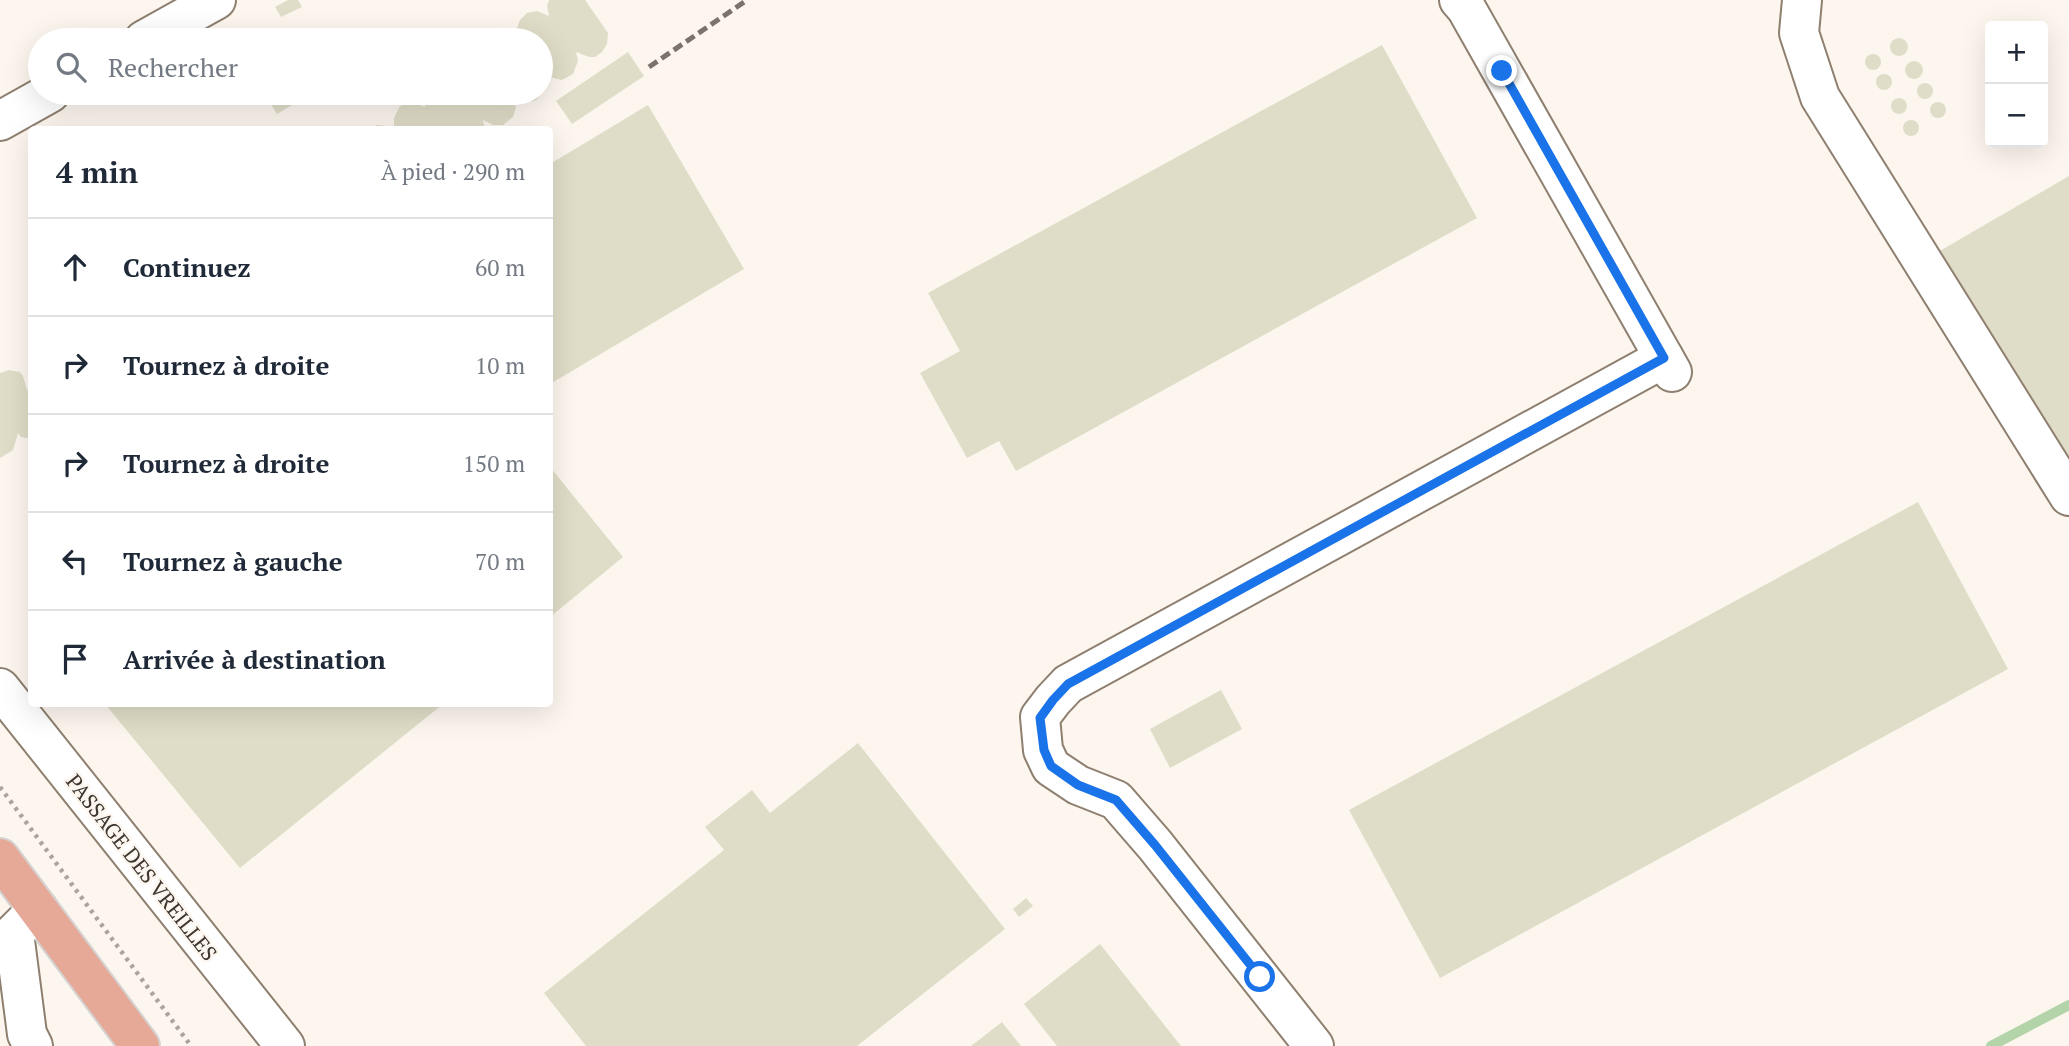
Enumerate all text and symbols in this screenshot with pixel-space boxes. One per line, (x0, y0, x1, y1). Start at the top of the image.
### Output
map controls (1985, 21, 2048, 147)
button: + (1985, 21, 2048, 84)
search box (28, 28, 553, 105)
icon: search (52, 48, 90, 86)
text: Rechercher (108, 50, 238, 84)
route end (1486, 55, 1517, 86)
button: − (1985, 84, 2048, 147)
text: 4 min (56, 152, 138, 192)
text: À pied · 290 m (381, 156, 525, 187)
icon: ahead (56, 248, 94, 286)
text: Continuez (123, 250, 251, 284)
text: 60 m (475, 252, 525, 283)
icon: right (56, 346, 94, 384)
text: Tournez à droite (123, 348, 329, 382)
text: 10 m (475, 350, 525, 381)
icon: right (56, 444, 94, 482)
text: Tournez à droite (123, 446, 329, 480)
text: 150 m (463, 448, 525, 479)
icon: left (56, 542, 94, 580)
text: Tournez à gauche (123, 544, 343, 578)
text: 70 m (475, 546, 525, 577)
icon: arrive (56, 640, 94, 678)
text: Arrivée à destination (123, 642, 386, 676)
street label: PASSAGE DES VREILLES (60, 768, 224, 966)
route start (1244, 961, 1275, 992)

